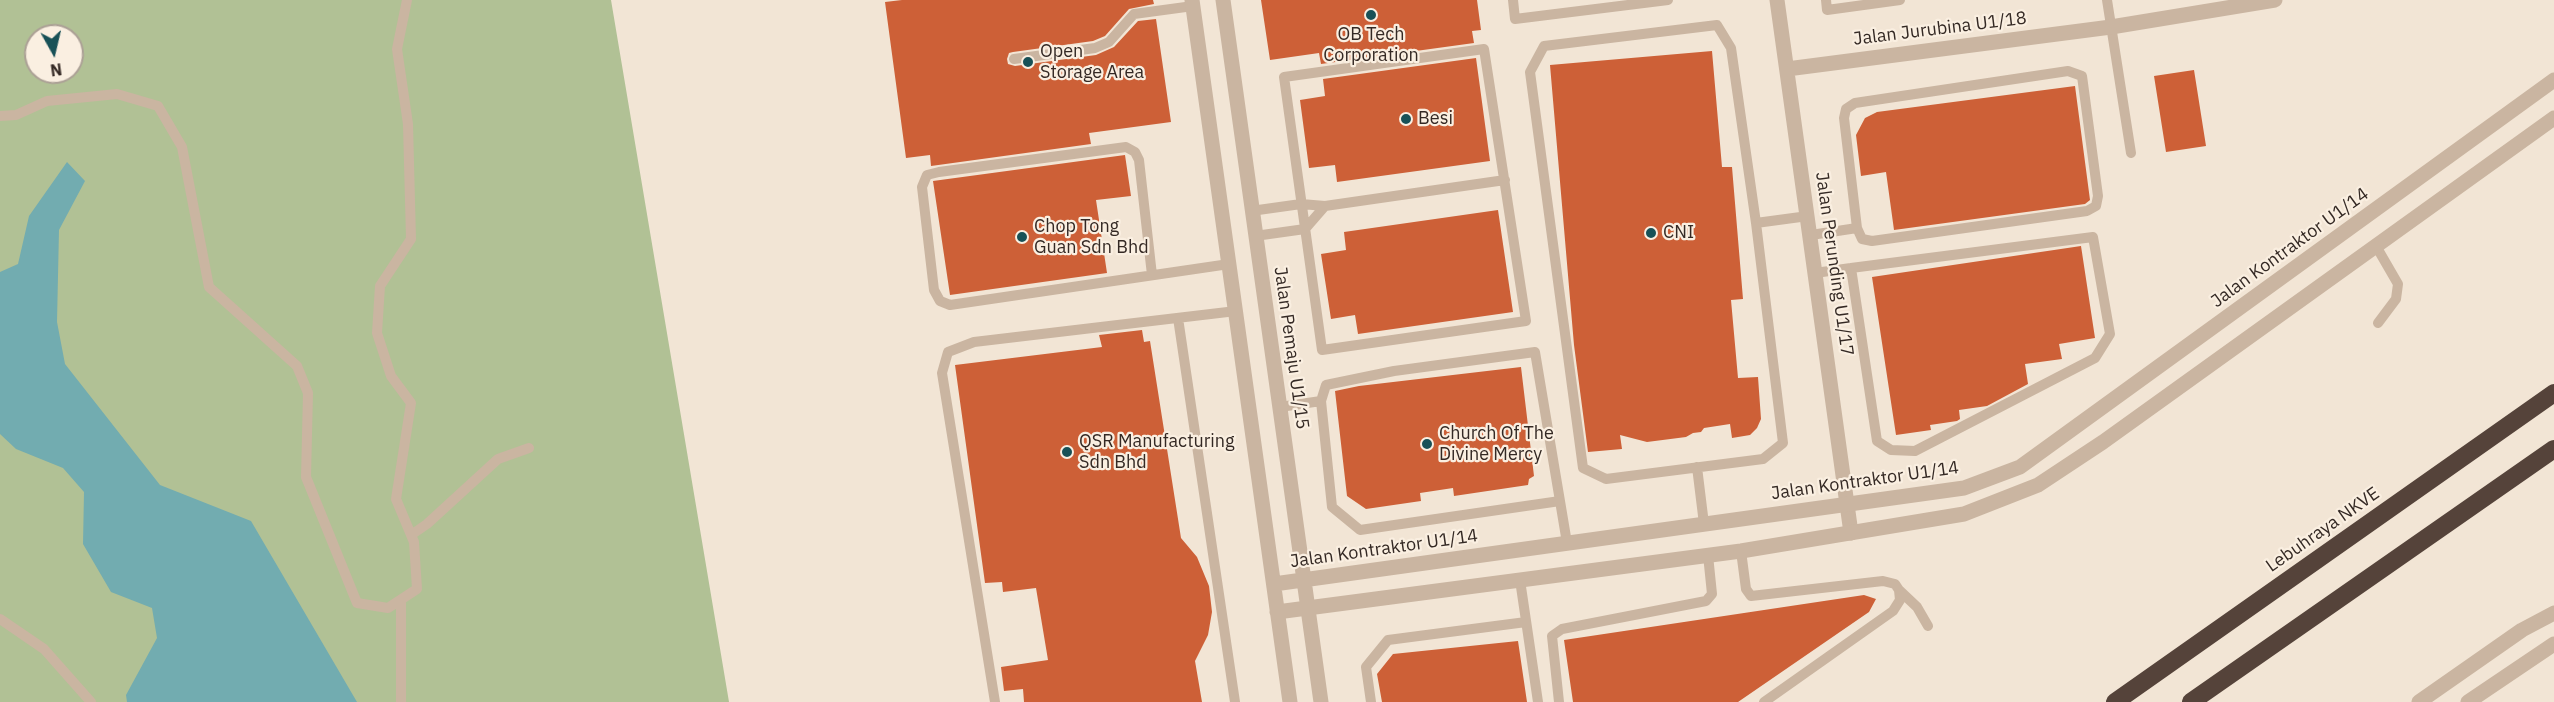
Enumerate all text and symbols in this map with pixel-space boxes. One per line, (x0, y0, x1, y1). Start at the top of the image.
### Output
marker: OB Tech Corporation (1364, 8, 1378, 22)
street label: Jalan Jurubina U1/18 (1852, 8, 2028, 50)
north arrow (24, 24, 84, 84)
place label: OB Tech Corporation (1323, 24, 1419, 66)
place label: Open Storage Area (1040, 41, 1144, 84)
marker: Open Storage Area (1021, 55, 1035, 69)
text: N (49, 59, 63, 81)
place label: Besi (1418, 108, 1453, 130)
marker: Besi (1399, 112, 1413, 126)
street label: Jalan Perunding U1/17 (1810, 171, 1858, 357)
street label: Jalan Kontraktor U1/14 (2207, 184, 2373, 312)
place label: Chop Tong Guan Sdn Bhd (1034, 216, 1149, 258)
place label: CNI (1663, 222, 1694, 244)
marker: CNI (1644, 226, 1658, 240)
marker: Chop Tong Guan Sdn Bhd (1015, 230, 1029, 244)
street label: Jalan Pemaju U1/15 (1269, 265, 1313, 431)
place label: Church Of The Divine Mercy (1439, 423, 1554, 466)
place label: QSR Manufacturing Sdn Bhd (1079, 431, 1235, 474)
marker: Church Of The Divine Mercy (1420, 437, 1434, 451)
marker: QSR Manufacturing Sdn Bhd (1060, 445, 1074, 459)
street label: Jalan Kontraktor U1/14 (1770, 457, 1960, 505)
street label: Lebuhraya NKVE (2262, 483, 2384, 577)
street label: Jalan Kontraktor U1/14 (1289, 525, 1479, 573)

